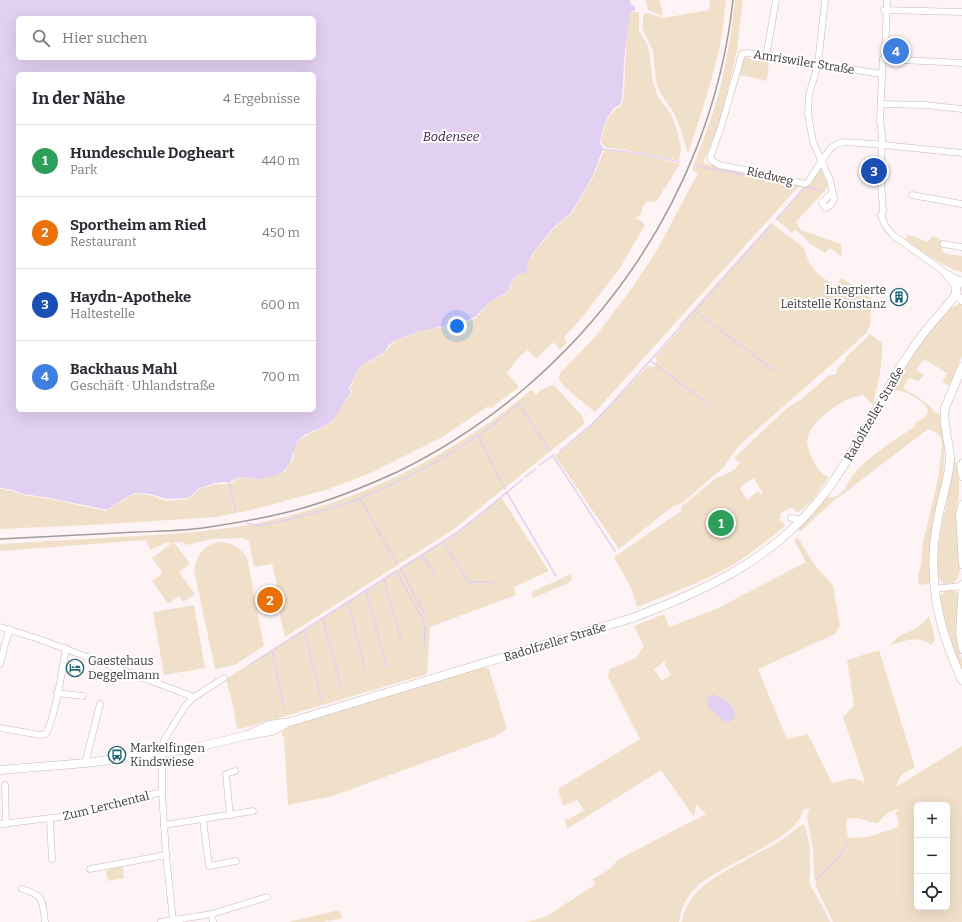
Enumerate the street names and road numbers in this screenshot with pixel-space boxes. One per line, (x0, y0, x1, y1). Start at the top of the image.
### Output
street label: Amriswiler Straße (753, 47, 855, 77)
street label: Riedweg (745, 164, 795, 188)
street label: Radolfzeller Straße (841, 364, 907, 464)
street label: Radolfzeller Straße (502, 620, 608, 664)
street label: Zum Lerchental (61, 788, 151, 823)

